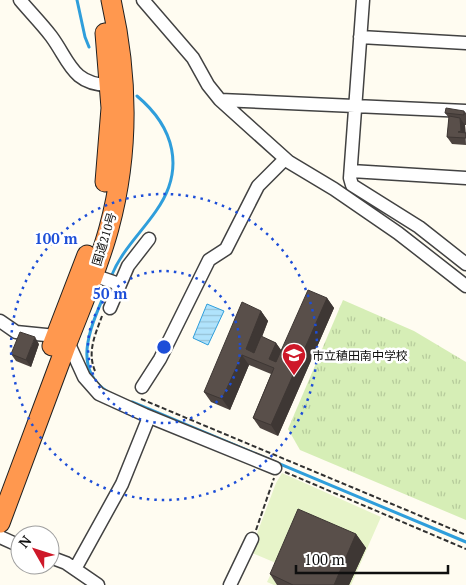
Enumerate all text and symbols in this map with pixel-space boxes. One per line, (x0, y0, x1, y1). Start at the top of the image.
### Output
street label: 国道210号 (89, 210, 119, 268)
text: 100 m (34, 228, 78, 248)
text: 50 m (93, 283, 128, 303)
centre of rings (155, 338, 173, 356)
school or university icon: 市立稙田南中学校 (281, 342, 307, 376)
place label: 市立稙田南中学校 (312, 348, 408, 363)
north arrow (10, 525, 60, 575)
text: N (14, 531, 35, 552)
scale bar (296, 542, 448, 574)
text: 100 m (304, 549, 345, 569)

